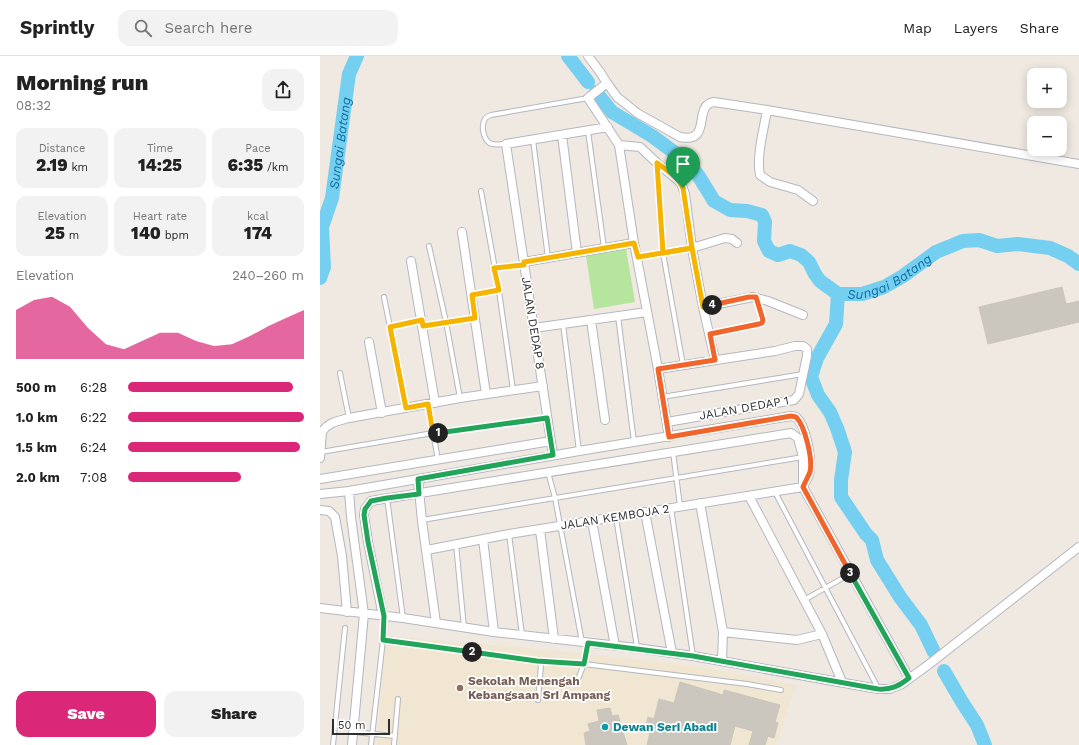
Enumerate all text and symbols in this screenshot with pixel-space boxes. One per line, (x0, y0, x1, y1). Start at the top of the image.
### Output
search box (118, 10, 398, 46)
text: Sprintly (20, 16, 94, 39)
icon: search (132, 17, 154, 39)
text: Search here (164, 19, 252, 37)
text: Map (903, 20, 932, 36)
text: Layers (954, 20, 998, 36)
text: Share (1020, 20, 1059, 36)
map controls (1027, 68, 1067, 156)
button: + (1027, 68, 1067, 108)
button: share (262, 69, 304, 111)
text: Morning run (16, 70, 148, 95)
water label: Sungai Batang (326, 96, 354, 190)
text: 08:32 (16, 98, 51, 113)
button: − (1027, 116, 1067, 156)
text: Distance (39, 142, 85, 155)
text: Time (147, 142, 173, 155)
text: Pace (245, 142, 271, 155)
pin (666, 147, 700, 188)
icon: arrive (672, 153, 694, 175)
text: 2.19 (36, 155, 68, 175)
text: 14:25 (138, 155, 182, 175)
text: 6:35 (227, 155, 263, 175)
text: km (68, 161, 88, 174)
text: /km (263, 161, 289, 174)
text: Elevation (37, 210, 87, 223)
text: Heart rate (133, 210, 187, 223)
text: kcal (247, 210, 269, 223)
text: 25 (45, 223, 65, 243)
text: 140 (131, 223, 161, 243)
text: 174 (244, 223, 272, 243)
text: m (65, 229, 79, 242)
text: bpm (161, 229, 189, 242)
water label: Sungai Batang (847, 251, 935, 302)
text: Elevation (16, 268, 74, 283)
text: 240–260 m (232, 268, 304, 283)
street label: JALAN DEDAP 8 (519, 276, 547, 370)
pin: 4 (702, 295, 722, 315)
text: 4 (708, 298, 716, 311)
text: 500 m (16, 380, 56, 395)
text: 6:28 (80, 380, 107, 395)
street label: JALAN DEDAP 1 (698, 393, 790, 423)
text: 1.0 km (16, 410, 58, 425)
text: 6:22 (80, 410, 107, 425)
pin: 1 (428, 423, 448, 443)
text: 1 (436, 426, 440, 439)
text: 1.5 km (16, 440, 57, 455)
text: 6:24 (80, 440, 107, 455)
text: 2.0 km (16, 470, 60, 485)
text: 7:08 (80, 470, 107, 485)
street label: JALAN KEMBOJA 2 (560, 501, 670, 533)
pin: 3 (840, 563, 860, 583)
text: 3 (847, 566, 853, 579)
pin: 2 (462, 642, 482, 662)
text: 2 (469, 645, 475, 658)
place label: Sekolah Menengah Kebangsaan Sri Ampang (468, 674, 611, 702)
marker: Sekolah Menengah Kebangsaan Sri Ampang (455, 683, 465, 693)
button: Save (16, 691, 156, 737)
button: Share (164, 691, 304, 737)
scale bar (332, 717, 390, 736)
text: 50 m (338, 719, 365, 732)
place label: Dewan Seri Abadi (613, 720, 717, 734)
marker: Dewan Seri Abadi (600, 722, 610, 732)

